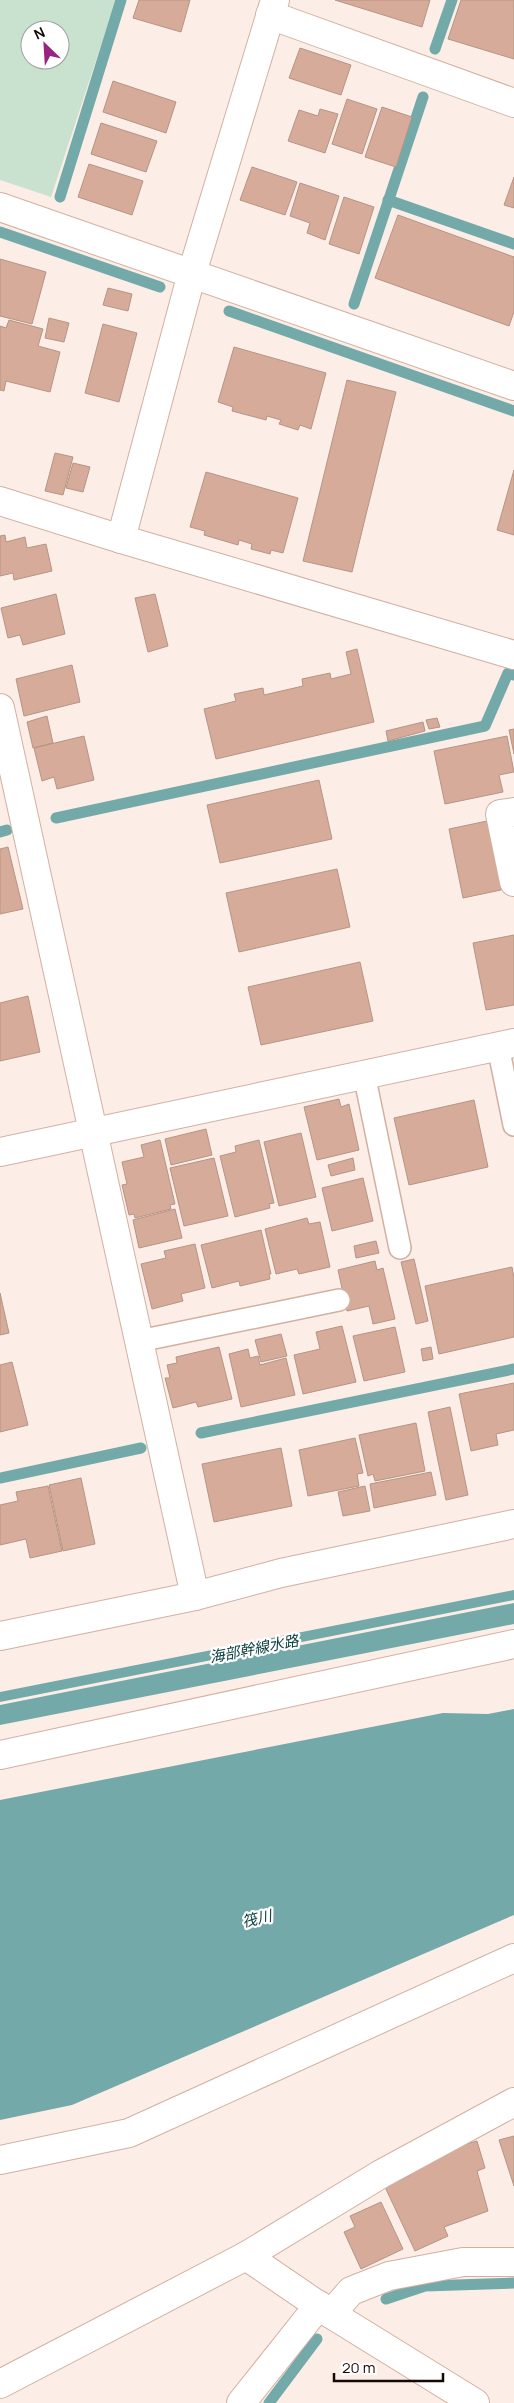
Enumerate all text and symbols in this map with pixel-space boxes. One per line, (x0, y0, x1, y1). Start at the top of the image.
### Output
north arrow (20, 20, 70, 70)
text: N (31, 22, 48, 44)
water label: 海部幹線水路 (208, 1629, 302, 1667)
water label: 筏川 (240, 1904, 276, 1932)
scale bar (334, 2350, 443, 2382)
text: 20 m (342, 2357, 375, 2378)

